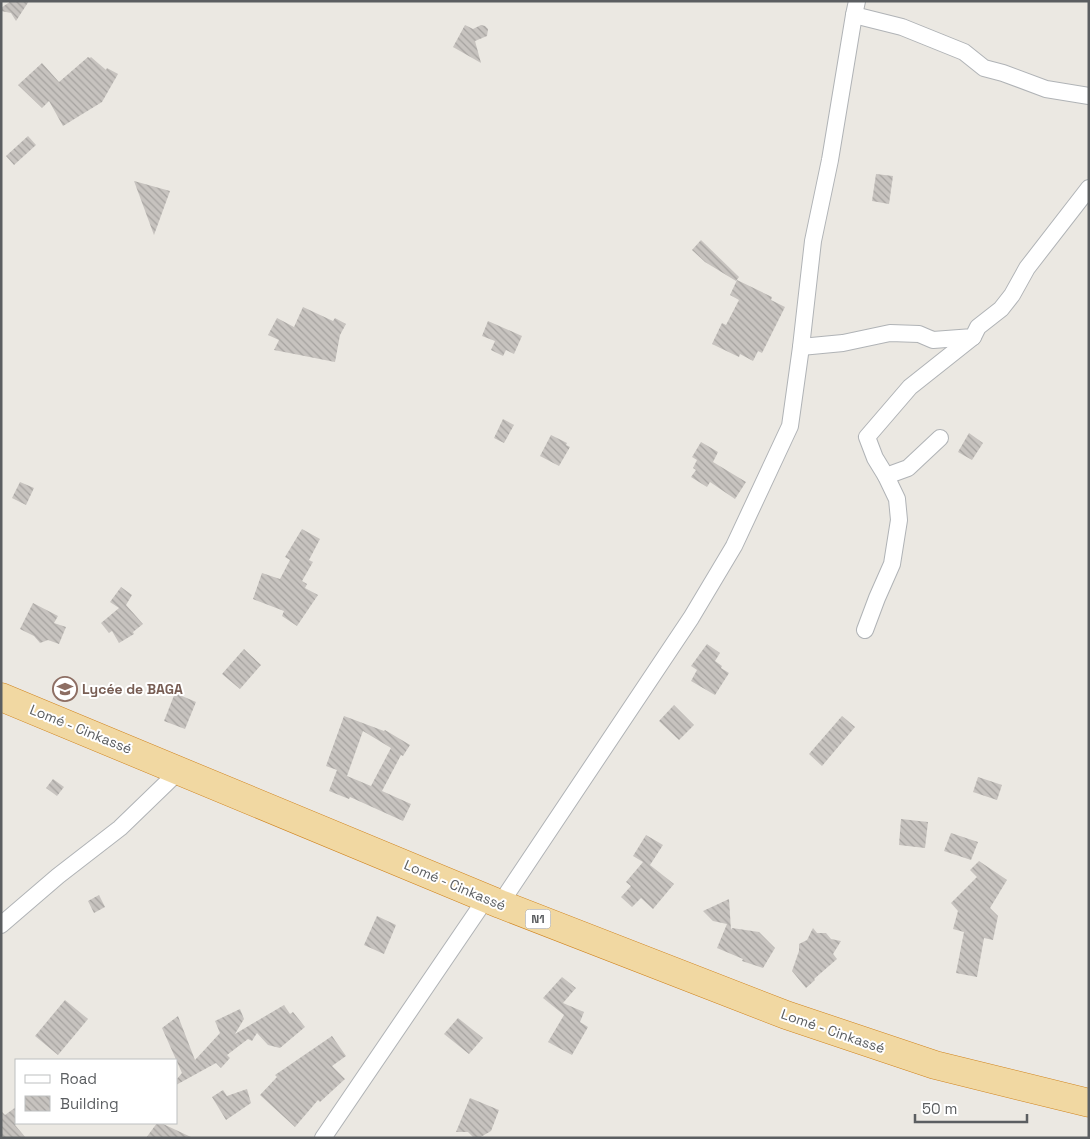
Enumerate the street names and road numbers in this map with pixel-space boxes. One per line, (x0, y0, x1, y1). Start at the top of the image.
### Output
street label: Lomé - Cinkassé (27, 700, 135, 758)
street label: Lomé - Cinkassé (401, 855, 509, 915)
road number: N1 (526, 910, 550, 929)
street label: Lomé - Cinkassé (779, 1005, 887, 1057)

